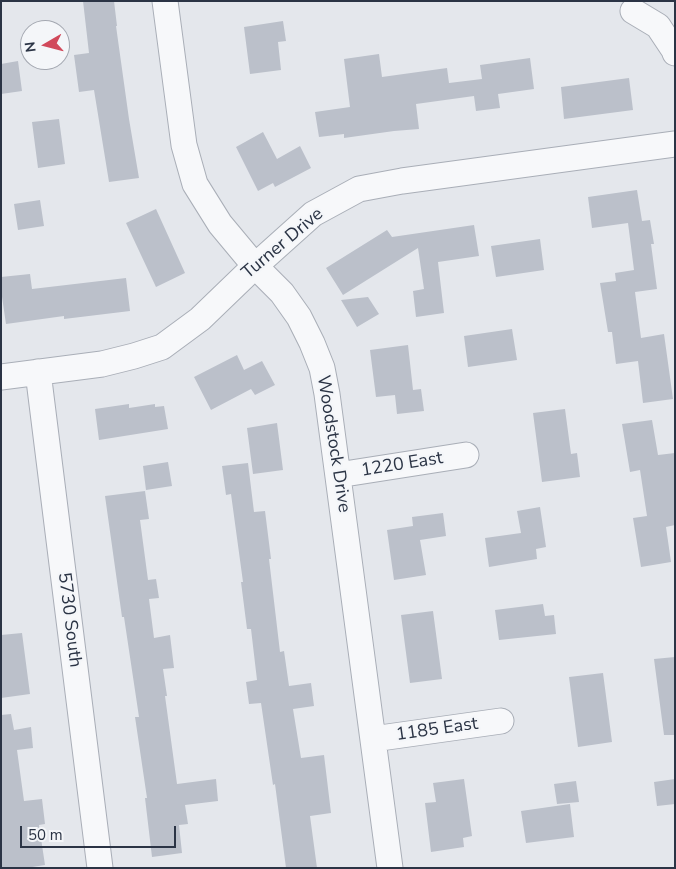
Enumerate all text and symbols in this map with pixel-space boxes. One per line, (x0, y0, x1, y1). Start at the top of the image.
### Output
north arrow (20, 20, 70, 70)
text: N (21, 41, 41, 54)
street label: Turner Drive (238, 204, 328, 284)
street label: Woodstock Drive (311, 374, 355, 514)
street label: 1220 East (360, 448, 444, 482)
street label: 5730 South (52, 571, 86, 669)
street label: 1185 East (395, 714, 479, 746)
scale bar (22, 816, 179, 848)
text: 50 m (28, 825, 63, 845)

